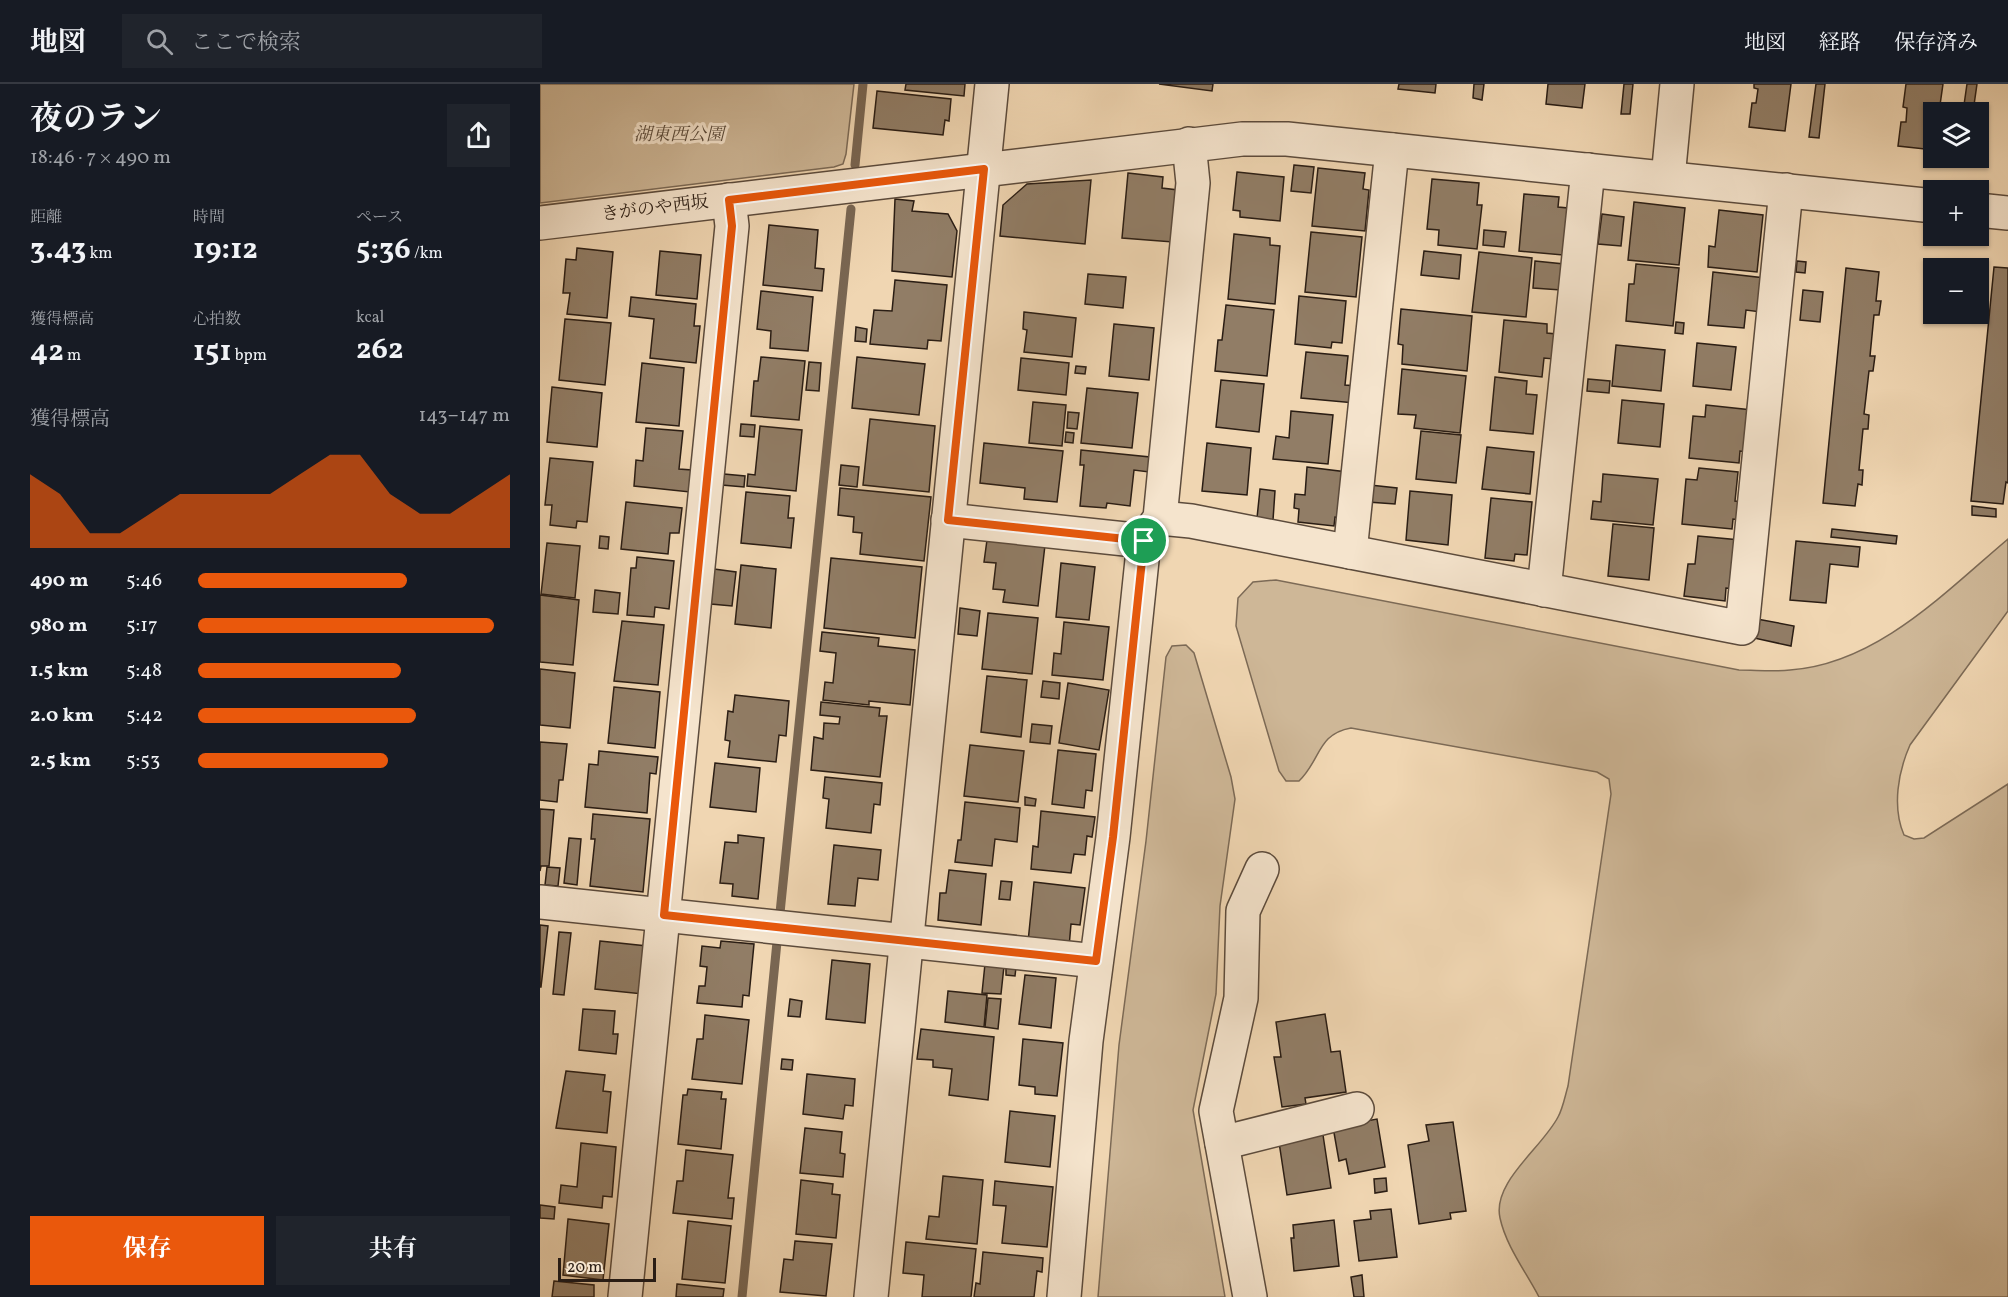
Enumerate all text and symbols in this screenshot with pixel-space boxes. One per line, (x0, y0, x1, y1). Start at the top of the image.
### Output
search box (122, 14, 542, 68)
text: 地図 (30, 24, 86, 63)
icon: search (143, 25, 176, 58)
text: ここで検索 (191, 28, 301, 59)
text: 地図 (1744, 29, 1786, 58)
text: 経路 (1819, 29, 1861, 58)
text: 保存済み (1894, 29, 1978, 58)
text: 夜のラン (30, 98, 162, 144)
map controls (1923, 102, 1989, 324)
button: layers (1923, 102, 1989, 168)
button: share (447, 104, 510, 167)
park label: 湖東西公園 (634, 123, 727, 148)
text: 18:46 · 7 × 490 m (30, 144, 171, 172)
button: + (1923, 180, 1989, 246)
street label: きがのや西坂 (600, 190, 710, 228)
text: 距離 (30, 207, 62, 229)
text: 時間 (193, 207, 225, 229)
text: ペース (356, 207, 403, 229)
text: 3.43 (30, 229, 86, 271)
text: 19:12 (193, 229, 258, 271)
text: 5:36 (356, 229, 411, 271)
text: km (86, 243, 112, 265)
text: /km (411, 243, 443, 265)
button: − (1923, 258, 1989, 324)
text: kcal (356, 307, 384, 329)
text: 獲得標高 (30, 309, 94, 331)
text: 心拍数 (193, 309, 241, 331)
text: 262 (356, 329, 404, 371)
text: 42 (30, 331, 64, 373)
text: 151 (193, 331, 232, 373)
text: m (64, 345, 81, 367)
text: bpm (232, 345, 267, 367)
text: 143–147 m (418, 402, 510, 430)
text: 獲得標高 (30, 406, 110, 434)
pin (1118, 515, 1169, 566)
icon: arrive (1127, 524, 1160, 557)
text: 490 m (30, 567, 89, 595)
text: 5:46 (126, 567, 162, 595)
text: 980 m (30, 612, 88, 640)
text: 5:17 (126, 612, 158, 640)
text: 1.5 km (30, 657, 89, 685)
text: 5:48 (126, 657, 162, 685)
text: 2.0 km (30, 702, 94, 730)
text: 5:42 (126, 702, 163, 730)
text: 2.5 km (30, 747, 91, 775)
text: 5:53 (126, 747, 160, 775)
button: 保存 (30, 1216, 264, 1285)
button: 共有 (276, 1216, 510, 1285)
scale bar (558, 1255, 656, 1282)
text: 20 m (567, 1257, 602, 1279)

